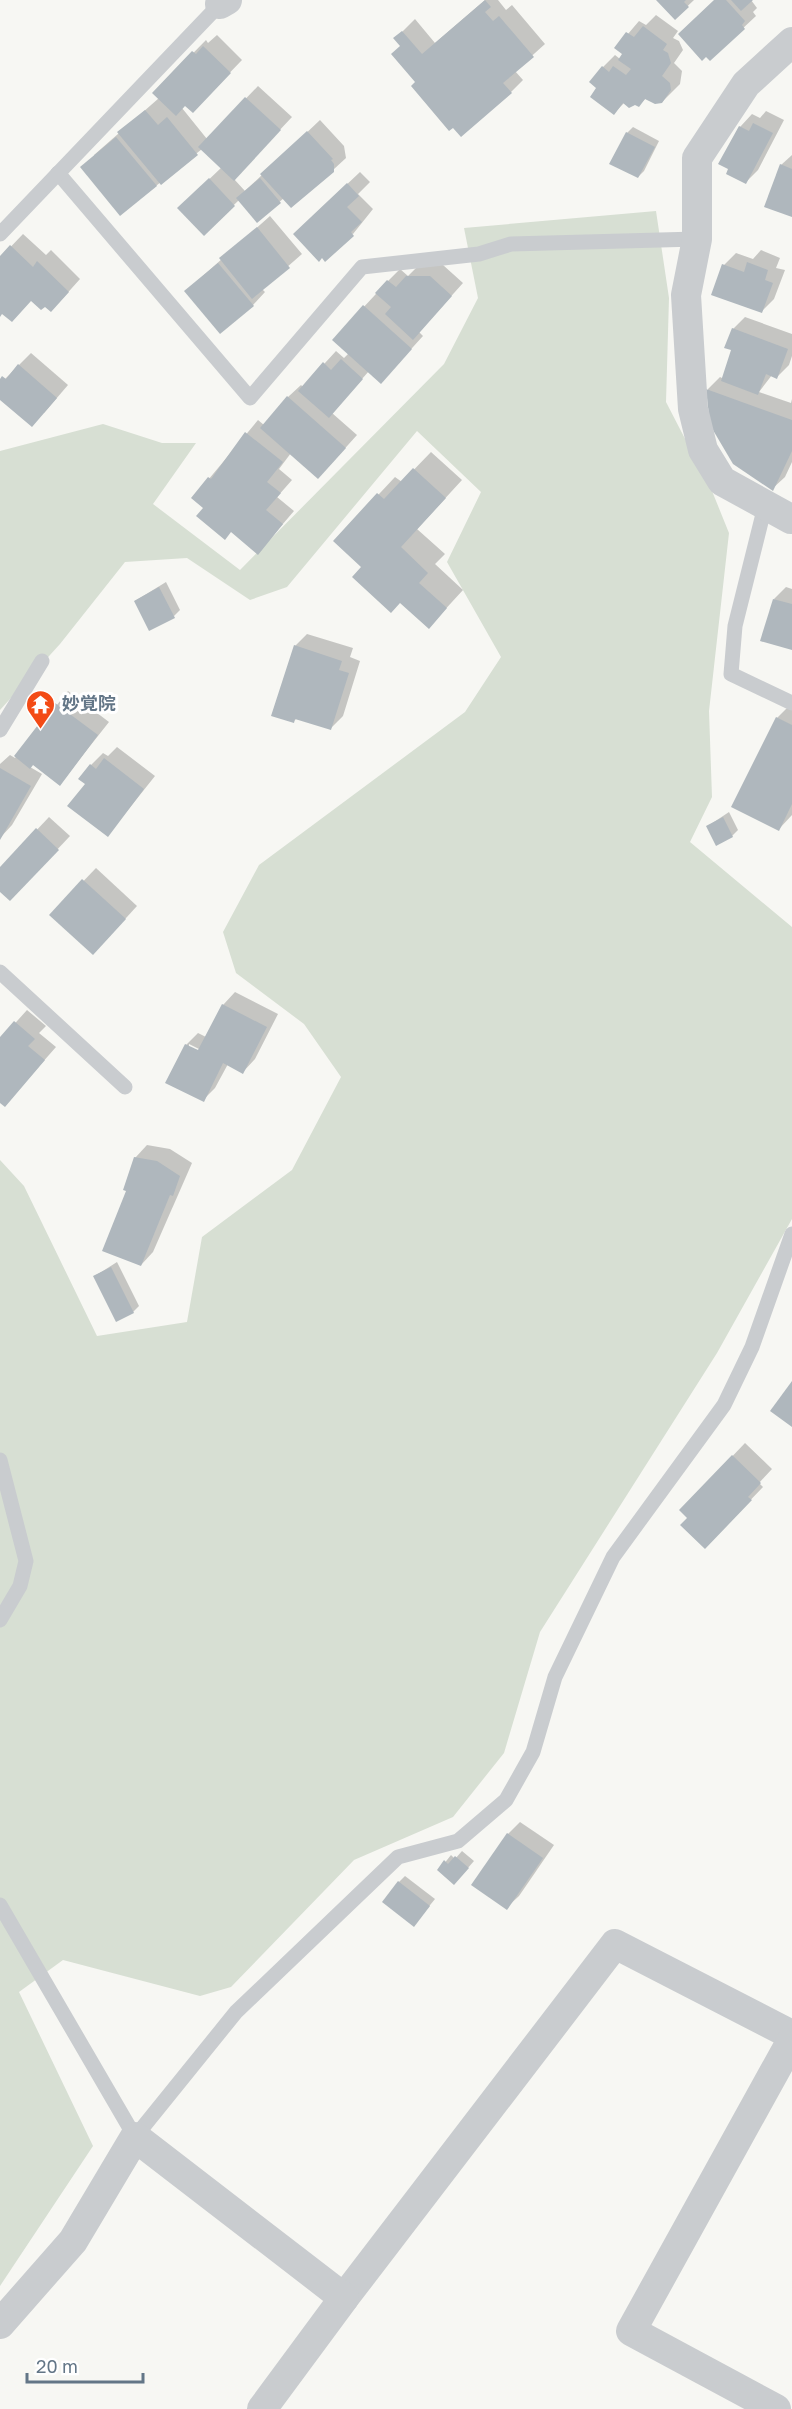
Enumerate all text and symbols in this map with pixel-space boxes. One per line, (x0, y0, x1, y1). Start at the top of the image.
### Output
temple icon: 妙覚院 (25, 688, 57, 730)
place label: 妙覚院 (62, 692, 116, 714)
scale bar (27, 2346, 142, 2384)
text: 20 m (36, 2355, 78, 2377)

